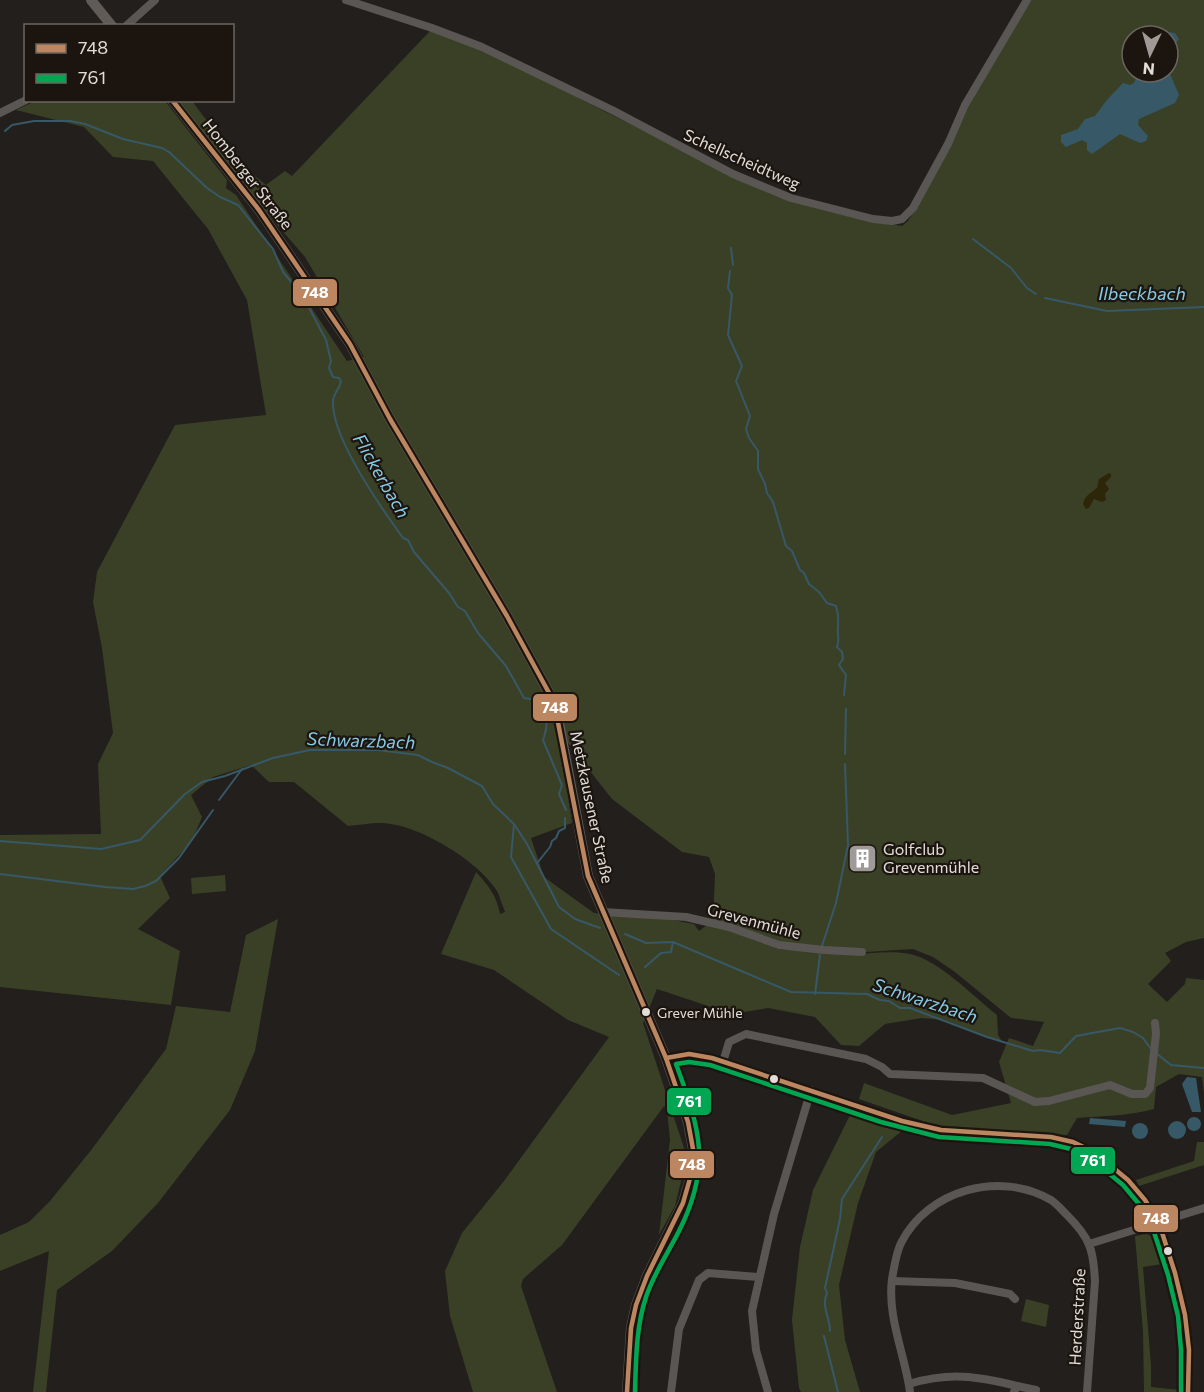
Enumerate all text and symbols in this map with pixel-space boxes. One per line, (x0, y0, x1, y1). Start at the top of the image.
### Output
legend (24, 24, 234, 102)
north arrow (1120, 24, 1180, 84)
text: 748 (78, 36, 108, 58)
text: N (1142, 59, 1155, 79)
text: 761 (78, 66, 106, 88)
street label: Homberger Straße (199, 115, 297, 233)
street label: Schellscheidtweg (681, 124, 804, 193)
line badge: 748 (292, 278, 338, 307)
text: 748 (301, 282, 329, 301)
water label: Ilbeckbach (1098, 282, 1186, 304)
water label: Flickerbach (349, 429, 415, 522)
line badge: 748 (532, 693, 578, 722)
text: 748 (541, 697, 569, 716)
water label: Schwarzbach (306, 727, 416, 753)
street label: Metzkausener Straße (567, 729, 618, 885)
place label: Golfclub Grevenmühle (883, 839, 979, 876)
building icon: Golfclub Grevenmühle (846, 842, 878, 874)
street label: Grevenmühle (705, 899, 803, 942)
water label: Schwarzbach (870, 973, 980, 1027)
place label: Grever Mühle (657, 1004, 743, 1021)
marker: Grever Mühle (640, 1006, 652, 1018)
unlabelled marker (768, 1073, 780, 1085)
line badge: 761 (666, 1087, 712, 1116)
text: 761 (676, 1091, 702, 1110)
line badge: 761 (1070, 1146, 1116, 1175)
line badge: 748 (669, 1150, 715, 1179)
text: 761 (1080, 1150, 1106, 1169)
text: 748 (678, 1154, 706, 1173)
line badge: 748 (1133, 1204, 1179, 1233)
text: 748 (1142, 1208, 1170, 1227)
unlabelled marker (1162, 1245, 1174, 1257)
street label: Herderstraße (1064, 1268, 1089, 1366)

